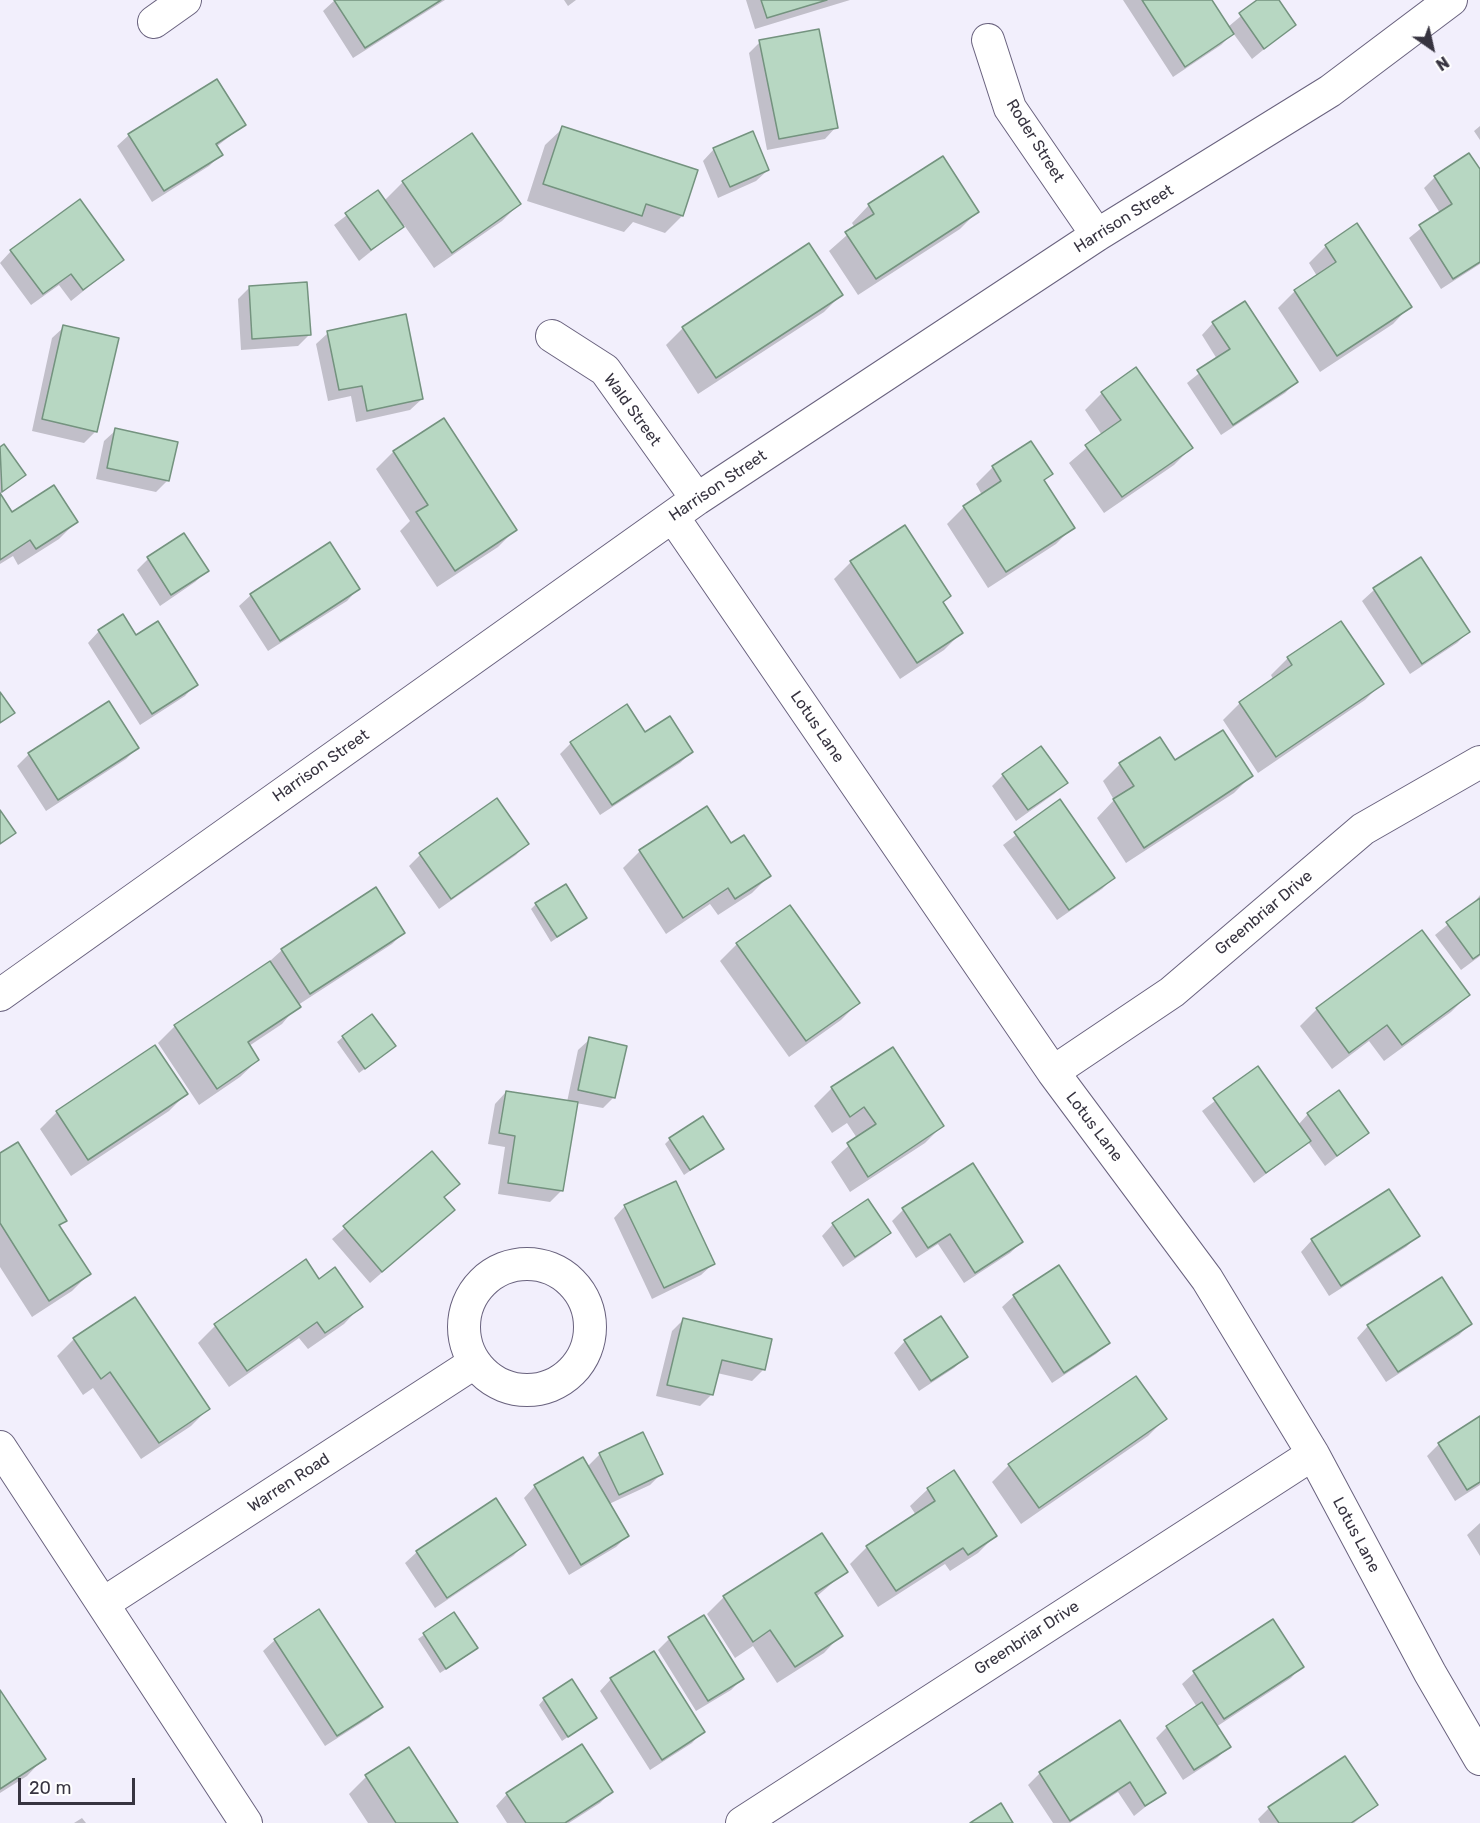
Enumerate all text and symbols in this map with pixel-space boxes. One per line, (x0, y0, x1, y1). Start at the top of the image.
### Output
north arrow (1402, 18, 1462, 78)
text: N (1432, 52, 1452, 74)
street label: Roder Street (1002, 96, 1068, 186)
street label: Harrison Street (1071, 181, 1177, 257)
street label: Wald Street (599, 370, 665, 450)
street label: Harrison Street (666, 446, 770, 526)
street label: Lotus Lane (786, 687, 848, 767)
street label: Harrison Street (269, 726, 373, 806)
street label: Greenbriar Drive (1211, 867, 1317, 959)
street label: Lotus Lane (1062, 1088, 1126, 1166)
street label: Warren Road (244, 1449, 334, 1517)
street label: Lotus Lane (1328, 1494, 1384, 1576)
street label: Greenbriar Drive (971, 1597, 1083, 1679)
scale bar (21, 1766, 138, 1804)
text: 20 m (29, 1777, 71, 1799)

